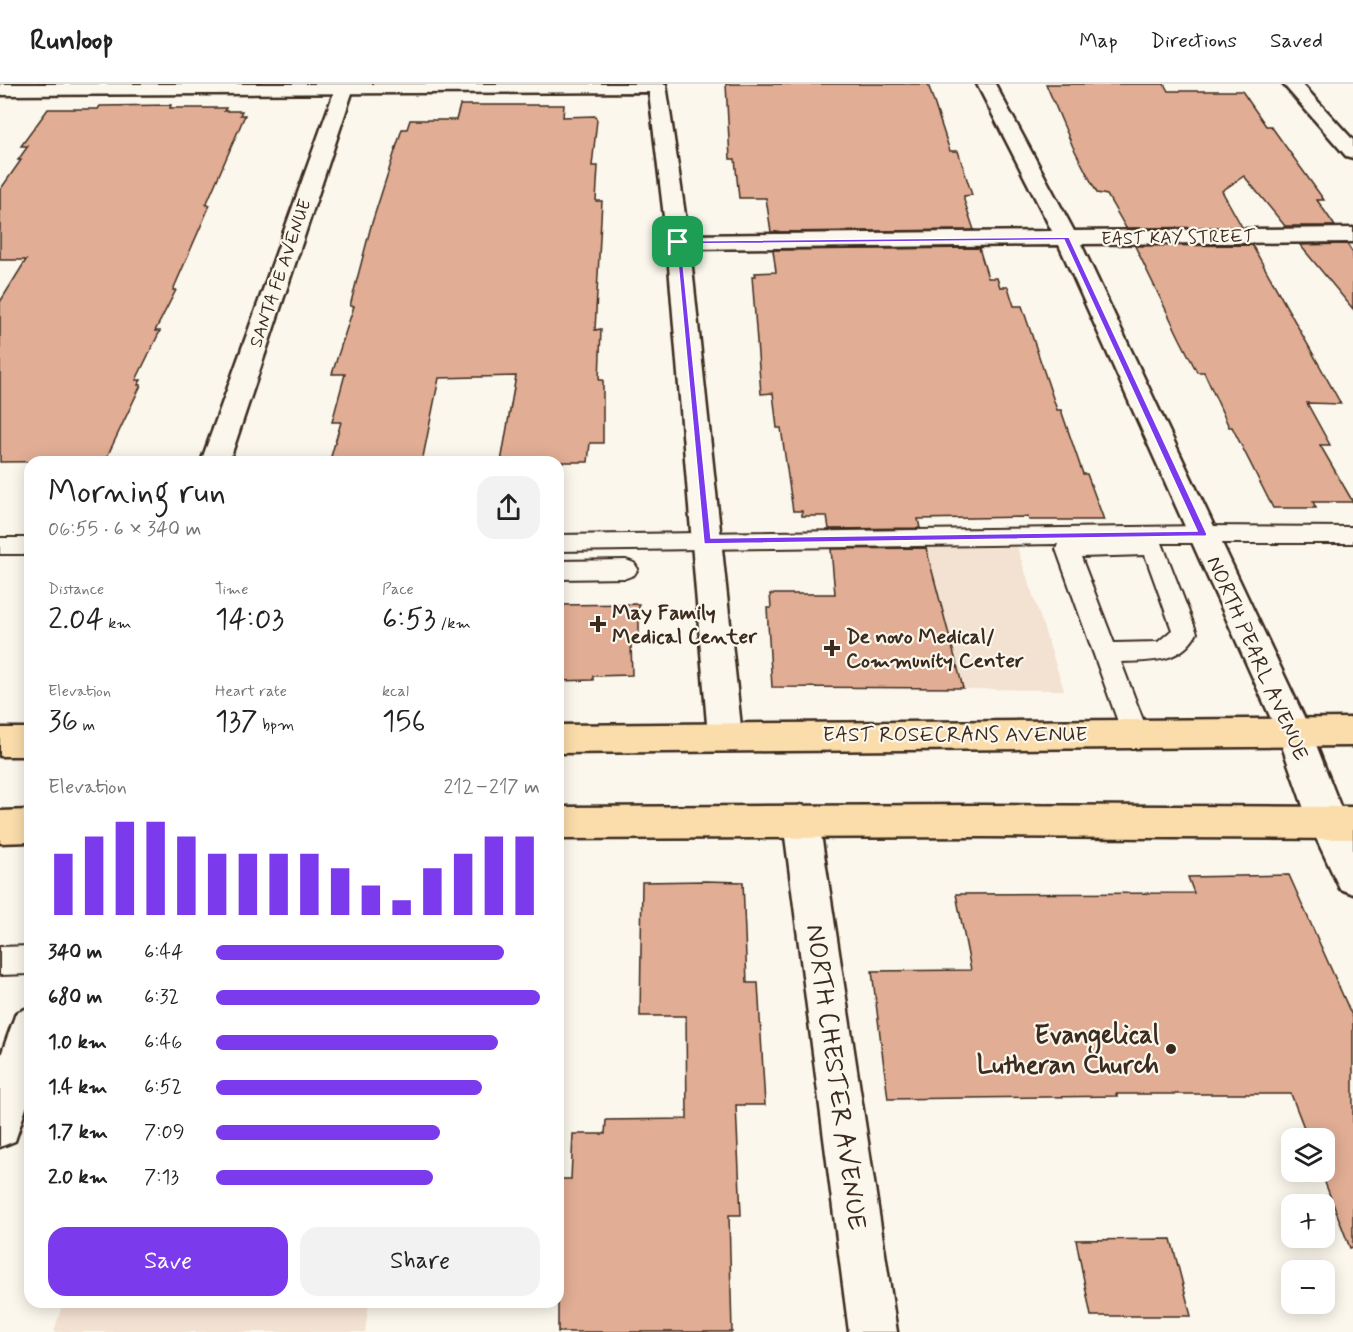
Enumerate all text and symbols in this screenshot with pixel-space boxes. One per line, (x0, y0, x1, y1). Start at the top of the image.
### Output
text: Runloop (30, 23, 114, 60)
text: Map (1079, 27, 1118, 55)
text: Directions (1151, 27, 1237, 55)
text: Saved (1270, 27, 1323, 55)
street label: SANTA FE AVENUE (244, 196, 318, 351)
pin (652, 216, 703, 267)
icon: arrive (661, 225, 694, 258)
street label: EAST KAY STREET (1101, 225, 1256, 251)
text: Morning run (48, 471, 226, 515)
button: share (477, 476, 540, 539)
text: 06:55 · 6 × 340 m (48, 516, 201, 543)
street label: NORTH PEARL AVENUE (1199, 552, 1315, 765)
text: Distance (48, 579, 104, 600)
text: Time (215, 579, 249, 600)
text: Pace (382, 579, 414, 600)
place label: May Family Medical Center (612, 599, 758, 651)
text: 2.04 (48, 600, 104, 639)
text: 14:03 (215, 600, 284, 639)
text: 6:53 (382, 600, 436, 639)
text: km (104, 613, 132, 634)
text: /km (436, 613, 471, 634)
marker: May Family Medical Center (589, 615, 607, 633)
place label: De novo Medical/ Community Center (846, 623, 1024, 675)
marker: De novo Medical/ Community Center (823, 639, 841, 657)
text: Elevation (48, 681, 111, 702)
text: Heart rate (215, 681, 287, 702)
text: kcal (382, 681, 409, 702)
text: 36 (48, 702, 78, 741)
text: 137 (215, 702, 258, 741)
text: 156 (382, 702, 426, 741)
text: m (78, 715, 95, 736)
text: bpm (258, 715, 294, 736)
street label: EAST ROSECRANS AVENUE (822, 721, 1088, 749)
text: Elevation (48, 774, 127, 801)
text: 212–217 m (443, 774, 540, 801)
street label: NORTH CHESTER AVENUE (797, 922, 873, 1232)
text: 340 m (48, 939, 103, 966)
text: 6:44 (144, 939, 183, 966)
text: 680 m (48, 984, 103, 1011)
text: 6:32 (144, 984, 179, 1011)
place label: Evangelical Lutheran Church (977, 1019, 1159, 1083)
text: 1.0 km (48, 1029, 107, 1056)
text: 6:46 (144, 1029, 182, 1056)
marker: Evangelical Lutheran Church (1164, 1042, 1178, 1056)
text: 1.4 km (48, 1074, 107, 1101)
text: 6:52 (144, 1074, 182, 1101)
text: 1.7 km (48, 1119, 108, 1146)
text: 7:09 (144, 1119, 185, 1146)
map controls (1281, 1128, 1335, 1314)
button: layers (1281, 1128, 1335, 1182)
text: 2.0 km (48, 1164, 108, 1191)
text: 7:13 (144, 1164, 179, 1191)
button: + (1281, 1194, 1335, 1248)
button: Save (48, 1227, 288, 1296)
button: Share (300, 1227, 540, 1296)
button: − (1281, 1260, 1335, 1314)

